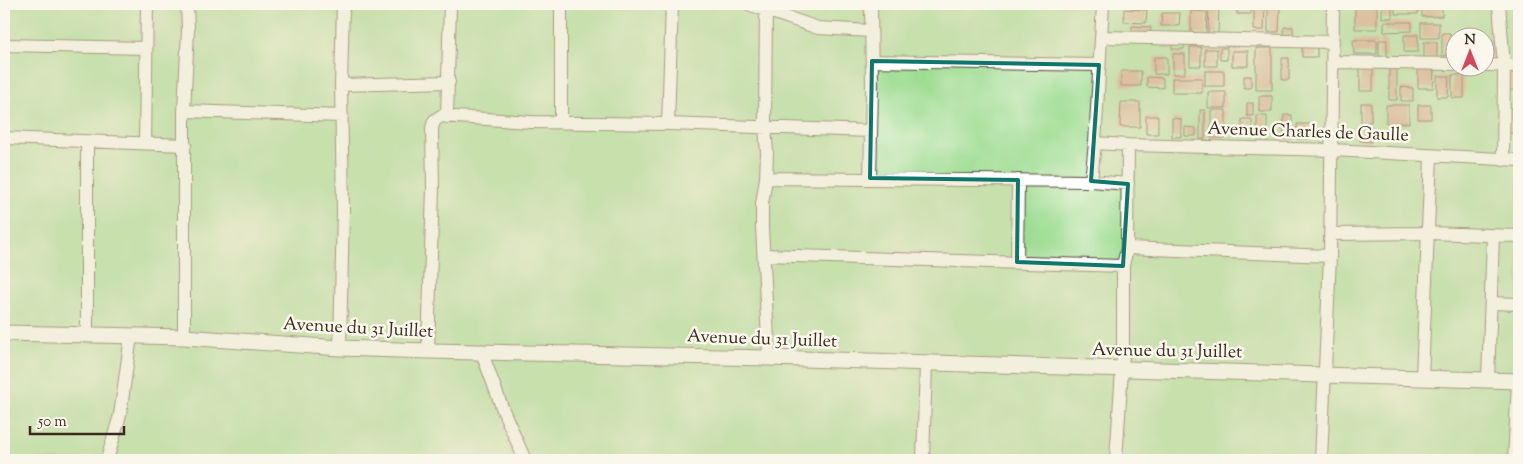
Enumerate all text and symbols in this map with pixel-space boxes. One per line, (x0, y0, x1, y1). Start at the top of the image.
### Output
north arrow (1446, 28, 1496, 78)
text: N (1464, 31, 1476, 51)
street label: Avenue Charles de Gaulle (1207, 116, 1409, 150)
street label: Avenue du 31 Juillet (282, 312, 434, 346)
street label: Avenue du 31 Juillet (686, 324, 838, 356)
street label: Avenue du 31 Juillet (1092, 338, 1242, 366)
scale bar (30, 404, 124, 436)
text: 50 m (37, 412, 67, 433)

